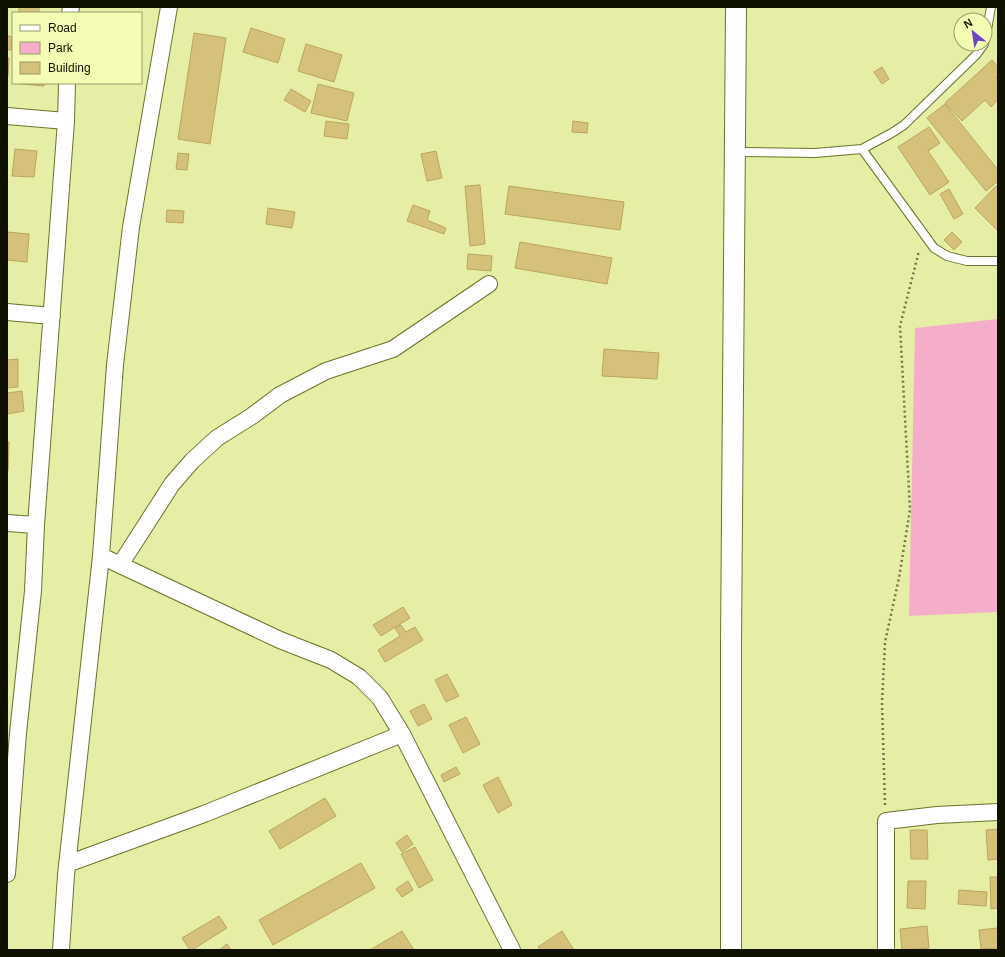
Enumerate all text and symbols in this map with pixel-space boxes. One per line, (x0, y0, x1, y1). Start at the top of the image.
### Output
legend (12, 12, 142, 84)
north arrow (953, 12, 993, 52)
text: N (962, 16, 974, 31)
text: Road (48, 21, 77, 35)
text: Park (48, 41, 74, 55)
text: Building (48, 61, 91, 75)

